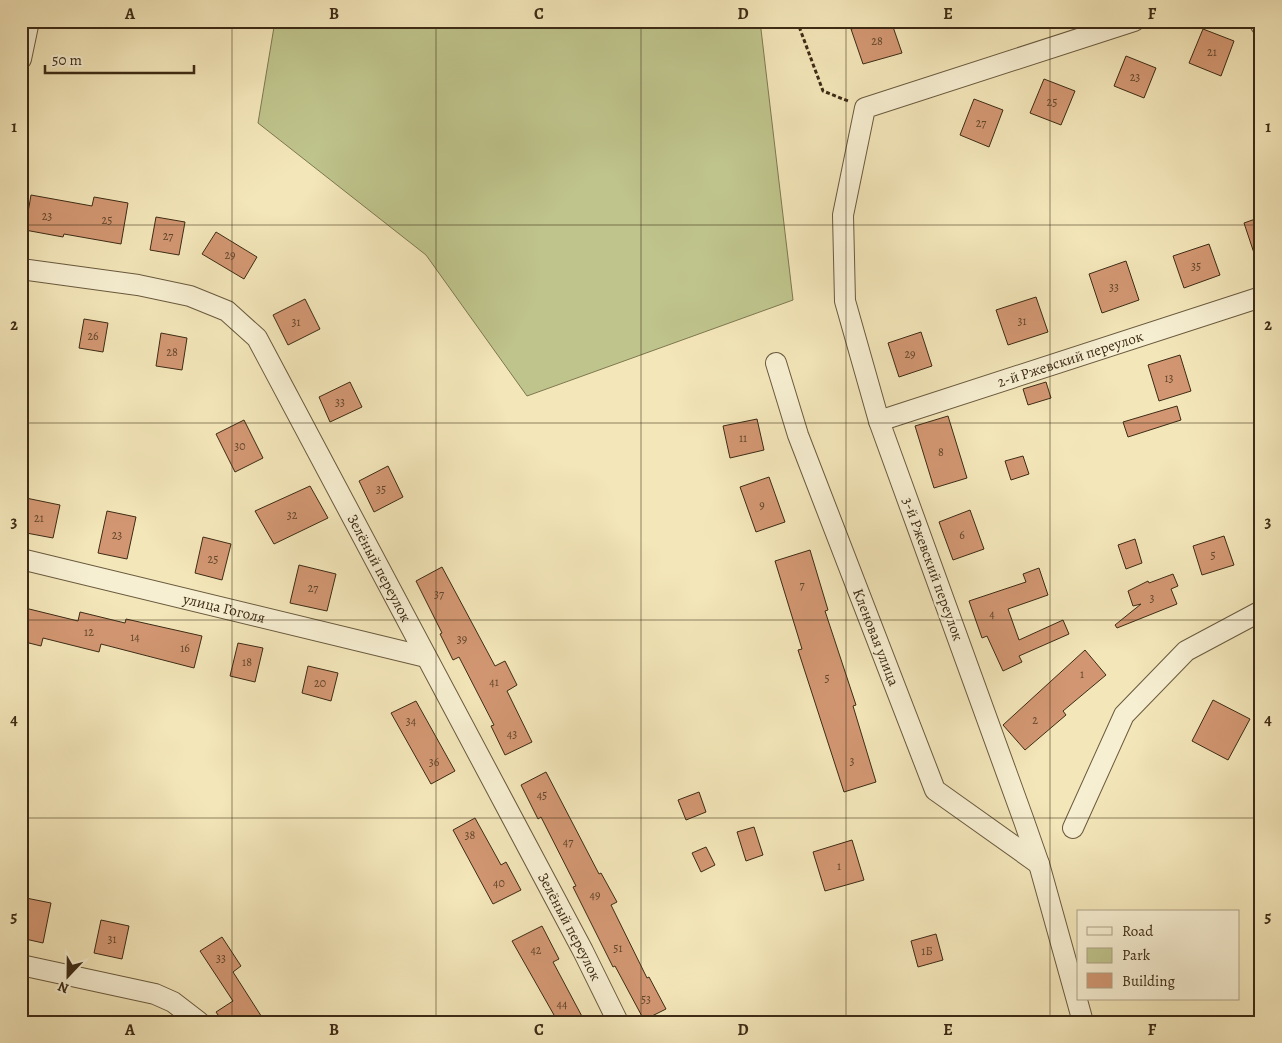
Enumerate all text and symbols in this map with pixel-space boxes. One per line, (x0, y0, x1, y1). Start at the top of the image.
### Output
text: A (124, 3, 136, 25)
text: B (329, 3, 339, 25)
text: C (534, 3, 544, 25)
text: D (737, 3, 749, 25)
text: E (943, 3, 953, 25)
text: F (1148, 3, 1157, 25)
house number: 28 (871, 33, 883, 49)
scale bar (45, 42, 194, 74)
house number: 21 (1207, 44, 1217, 60)
text: 50 m (52, 50, 82, 70)
house number: 23 (1130, 69, 1140, 85)
house number: 25 (1047, 94, 1057, 110)
house number: 27 (976, 115, 987, 131)
text: 1 (11, 116, 17, 138)
text: 1 (1265, 116, 1271, 138)
house number: 23 (42, 208, 52, 224)
house number: 25 (102, 212, 112, 228)
house number: 27 (163, 228, 174, 244)
house number: 29 (224, 247, 236, 263)
house number: 35 (1191, 258, 1201, 274)
house number: 33 (1109, 279, 1119, 295)
house number: 31 (1017, 313, 1027, 329)
text: 2 (10, 314, 18, 336)
house number: 31 (291, 314, 301, 330)
text: 2 (1264, 314, 1272, 336)
street label: 2-й Ржевский переулок (995, 326, 1146, 392)
house number: 26 (87, 328, 99, 344)
house number: 28 (166, 344, 178, 360)
house number: 29 (904, 346, 916, 362)
house number: 13 (1164, 370, 1174, 386)
house number: 33 (335, 394, 345, 410)
house number: 11 (739, 430, 747, 446)
house number: 30 (234, 438, 246, 454)
house number: 8 (938, 444, 944, 460)
house number: 35 (376, 481, 386, 497)
street label: 3-й Ржевский переулок (898, 494, 968, 644)
house number: 9 (759, 497, 765, 513)
house number: 32 (287, 507, 298, 523)
house number: 21 (34, 510, 44, 526)
text: 3 (11, 511, 18, 533)
street label: Зелёный переулок (342, 511, 416, 625)
text: 3 (1265, 511, 1272, 533)
house number: 23 (112, 527, 122, 543)
house number: 6 (959, 527, 965, 543)
house number: 5 (1210, 547, 1216, 563)
house number: 25 (208, 551, 218, 567)
house number: 7 (799, 577, 805, 593)
house number: 27 (308, 580, 319, 596)
house number: 37 (434, 586, 445, 602)
street label: Кленовая улица (848, 586, 904, 689)
street label: улица Гоголя (180, 588, 267, 628)
house number: 3 (1150, 590, 1155, 606)
house number: 4 (989, 606, 995, 622)
house number: 12 (84, 624, 94, 640)
house number: 14 (130, 629, 140, 645)
house number: 39 (457, 631, 467, 647)
house number: 16 (180, 640, 190, 656)
house number: 18 (242, 654, 252, 670)
house number: 1 (1080, 666, 1084, 682)
house number: 5 (824, 670, 830, 686)
house number: 41 (489, 674, 499, 690)
house number: 20 (314, 675, 326, 691)
text: 4 (10, 709, 18, 731)
text: 4 (1264, 709, 1272, 731)
house number: 2 (1032, 712, 1038, 728)
house number: 34 (406, 713, 417, 729)
house number: 43 (507, 726, 517, 742)
house number: 3 (850, 753, 855, 769)
house number: 36 (429, 754, 440, 770)
house number: 45 (537, 787, 547, 803)
house number: 38 (465, 827, 476, 843)
house number: 47 (563, 834, 574, 850)
house number: 1 (837, 858, 841, 874)
street label: Зелёный переулок (533, 869, 606, 984)
house number: 40 (493, 875, 505, 891)
house number: 49 (590, 887, 600, 903)
text: 5 (11, 906, 18, 928)
text: 5 (1265, 906, 1272, 928)
legend (1077, 910, 1240, 1000)
text: Road (1122, 921, 1154, 941)
house number: 31 (107, 931, 117, 947)
house number: 51 (613, 940, 623, 956)
house number: 42 (530, 942, 542, 958)
house number: 1Б (921, 943, 933, 959)
text: Park (1122, 945, 1151, 965)
north arrow (42, 950, 92, 1000)
house number: 33 (216, 950, 226, 966)
text: Building (1122, 971, 1175, 991)
text: N (55, 977, 72, 998)
house number: 53 (641, 991, 651, 1007)
house number: 44 (557, 996, 568, 1012)
text: A (124, 1019, 136, 1041)
text: B (329, 1019, 339, 1041)
text: C (534, 1019, 544, 1041)
text: D (737, 1019, 749, 1041)
text: E (943, 1019, 953, 1041)
text: F (1148, 1019, 1157, 1041)

